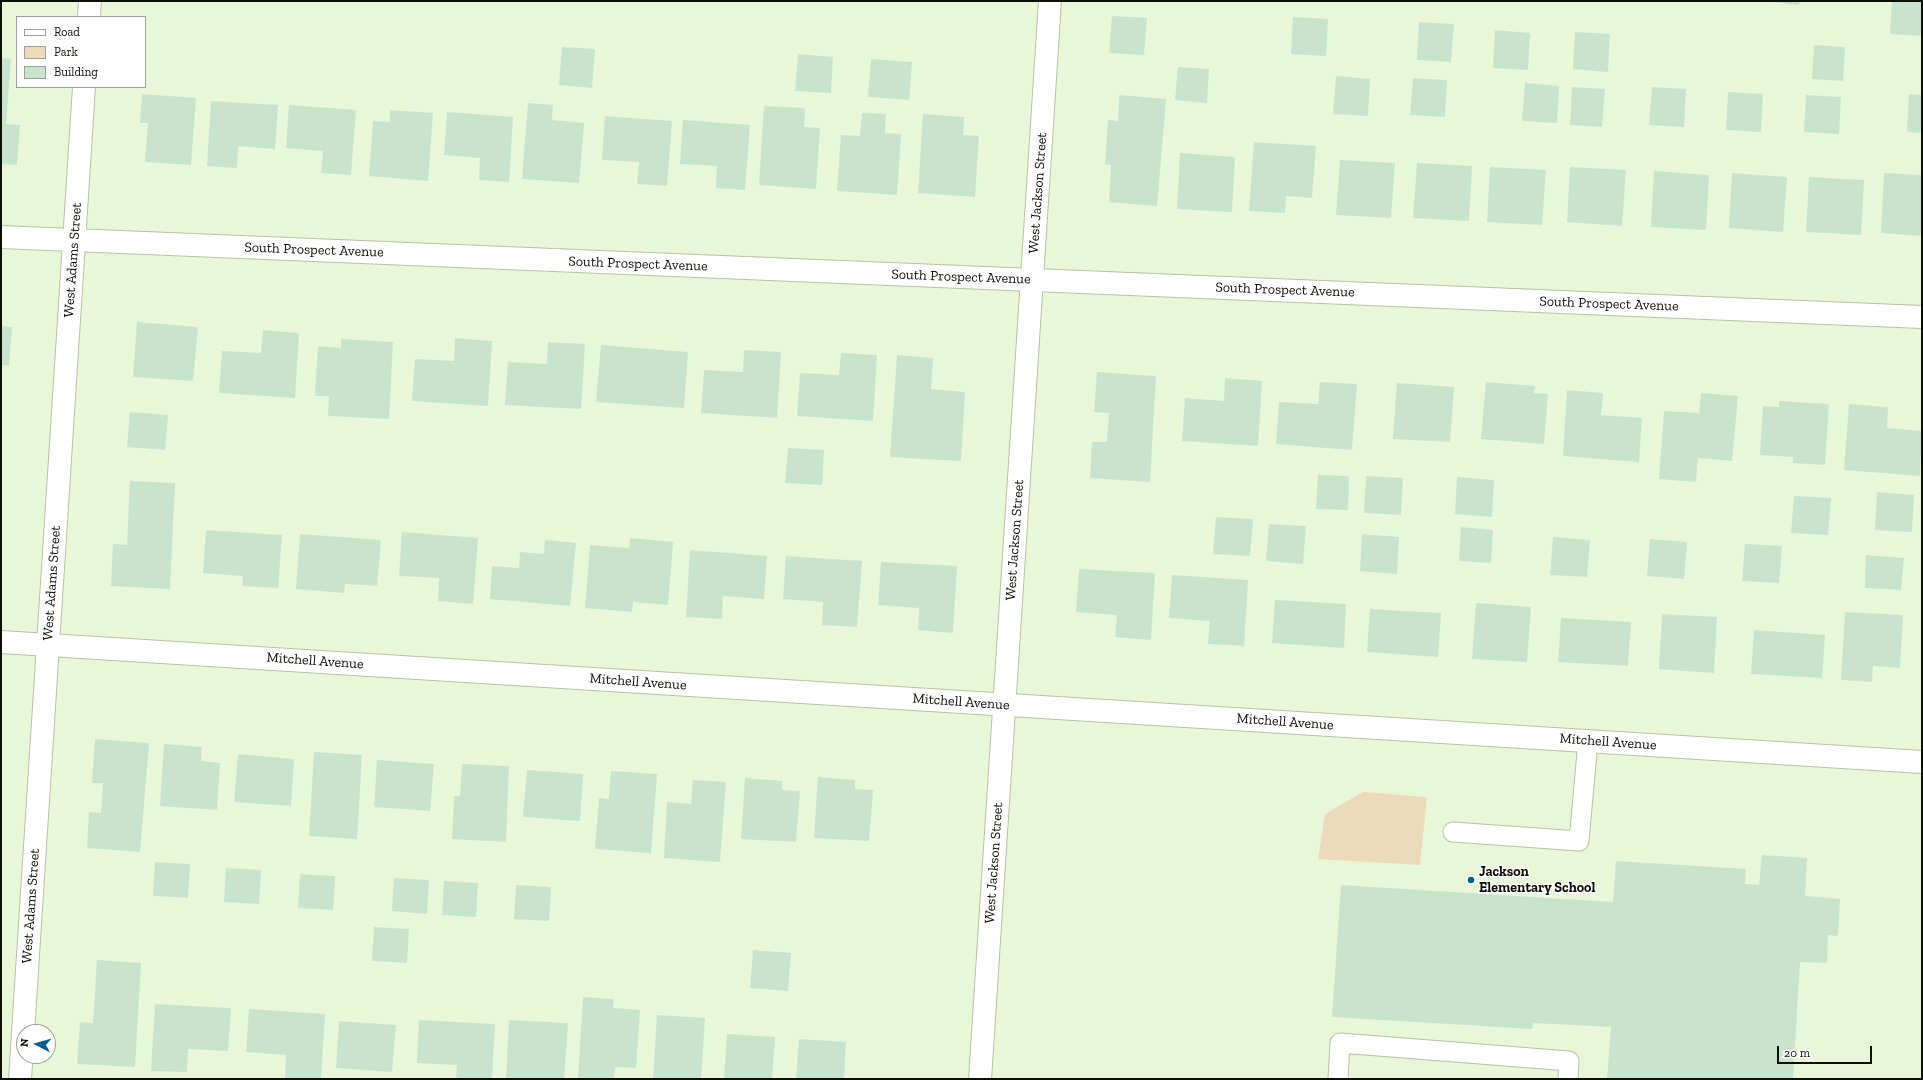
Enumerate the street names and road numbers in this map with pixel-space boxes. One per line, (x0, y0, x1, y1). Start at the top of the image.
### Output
street label: West Jackson Street (1025, 132, 1051, 254)
street label: West Adams Street (61, 202, 85, 318)
street label: South Prospect Avenue (244, 239, 384, 261)
street label: South Prospect Avenue (568, 253, 708, 275)
street label: South Prospect Avenue (891, 266, 1031, 288)
street label: South Prospect Avenue (1215, 279, 1355, 301)
street label: South Prospect Avenue (1539, 293, 1679, 315)
street label: West Jackson Street (1002, 479, 1028, 601)
street label: West Adams Street (40, 525, 64, 641)
street label: Mitchell Avenue (266, 649, 364, 673)
street label: Mitchell Avenue (589, 670, 687, 694)
street label: Mitchell Avenue (912, 690, 1010, 714)
street label: Mitchell Avenue (1236, 710, 1334, 734)
street label: Mitchell Avenue (1559, 730, 1657, 754)
street label: West Jackson Street (981, 802, 1007, 924)
street label: West Adams Street (19, 848, 43, 964)

